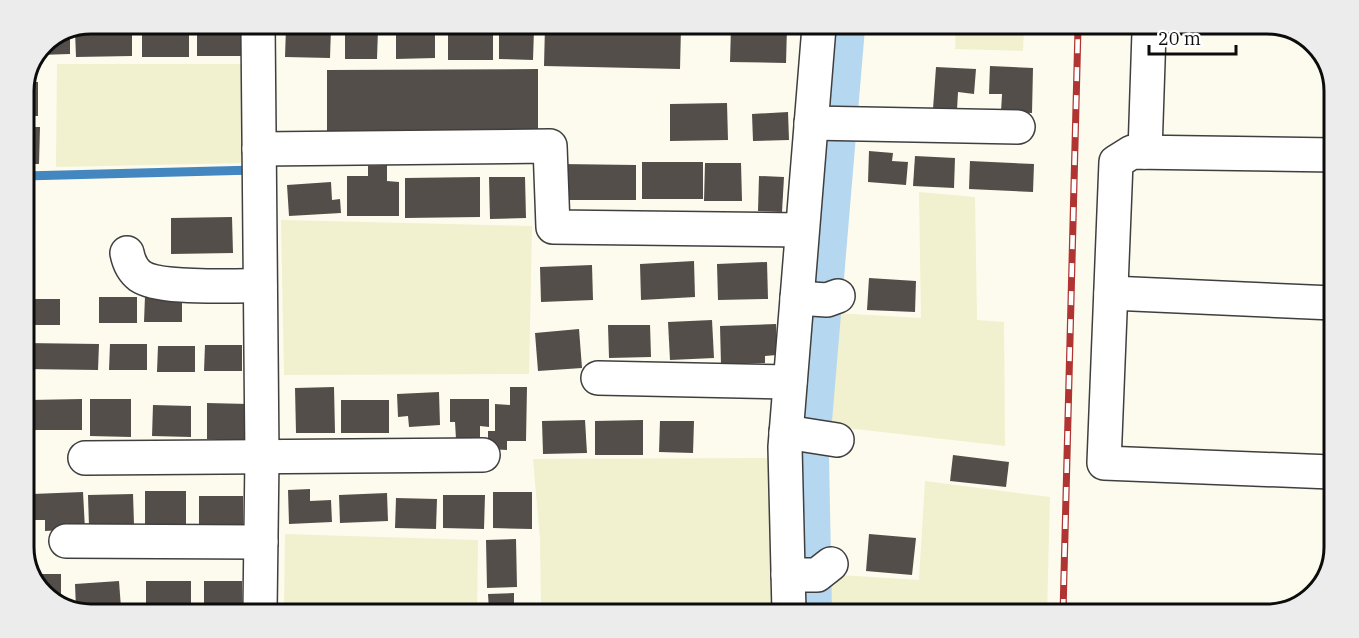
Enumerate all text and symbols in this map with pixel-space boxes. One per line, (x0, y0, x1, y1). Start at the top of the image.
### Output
scale bar (1149, 18, 1236, 56)
text: 20 m (1158, 27, 1201, 50)

